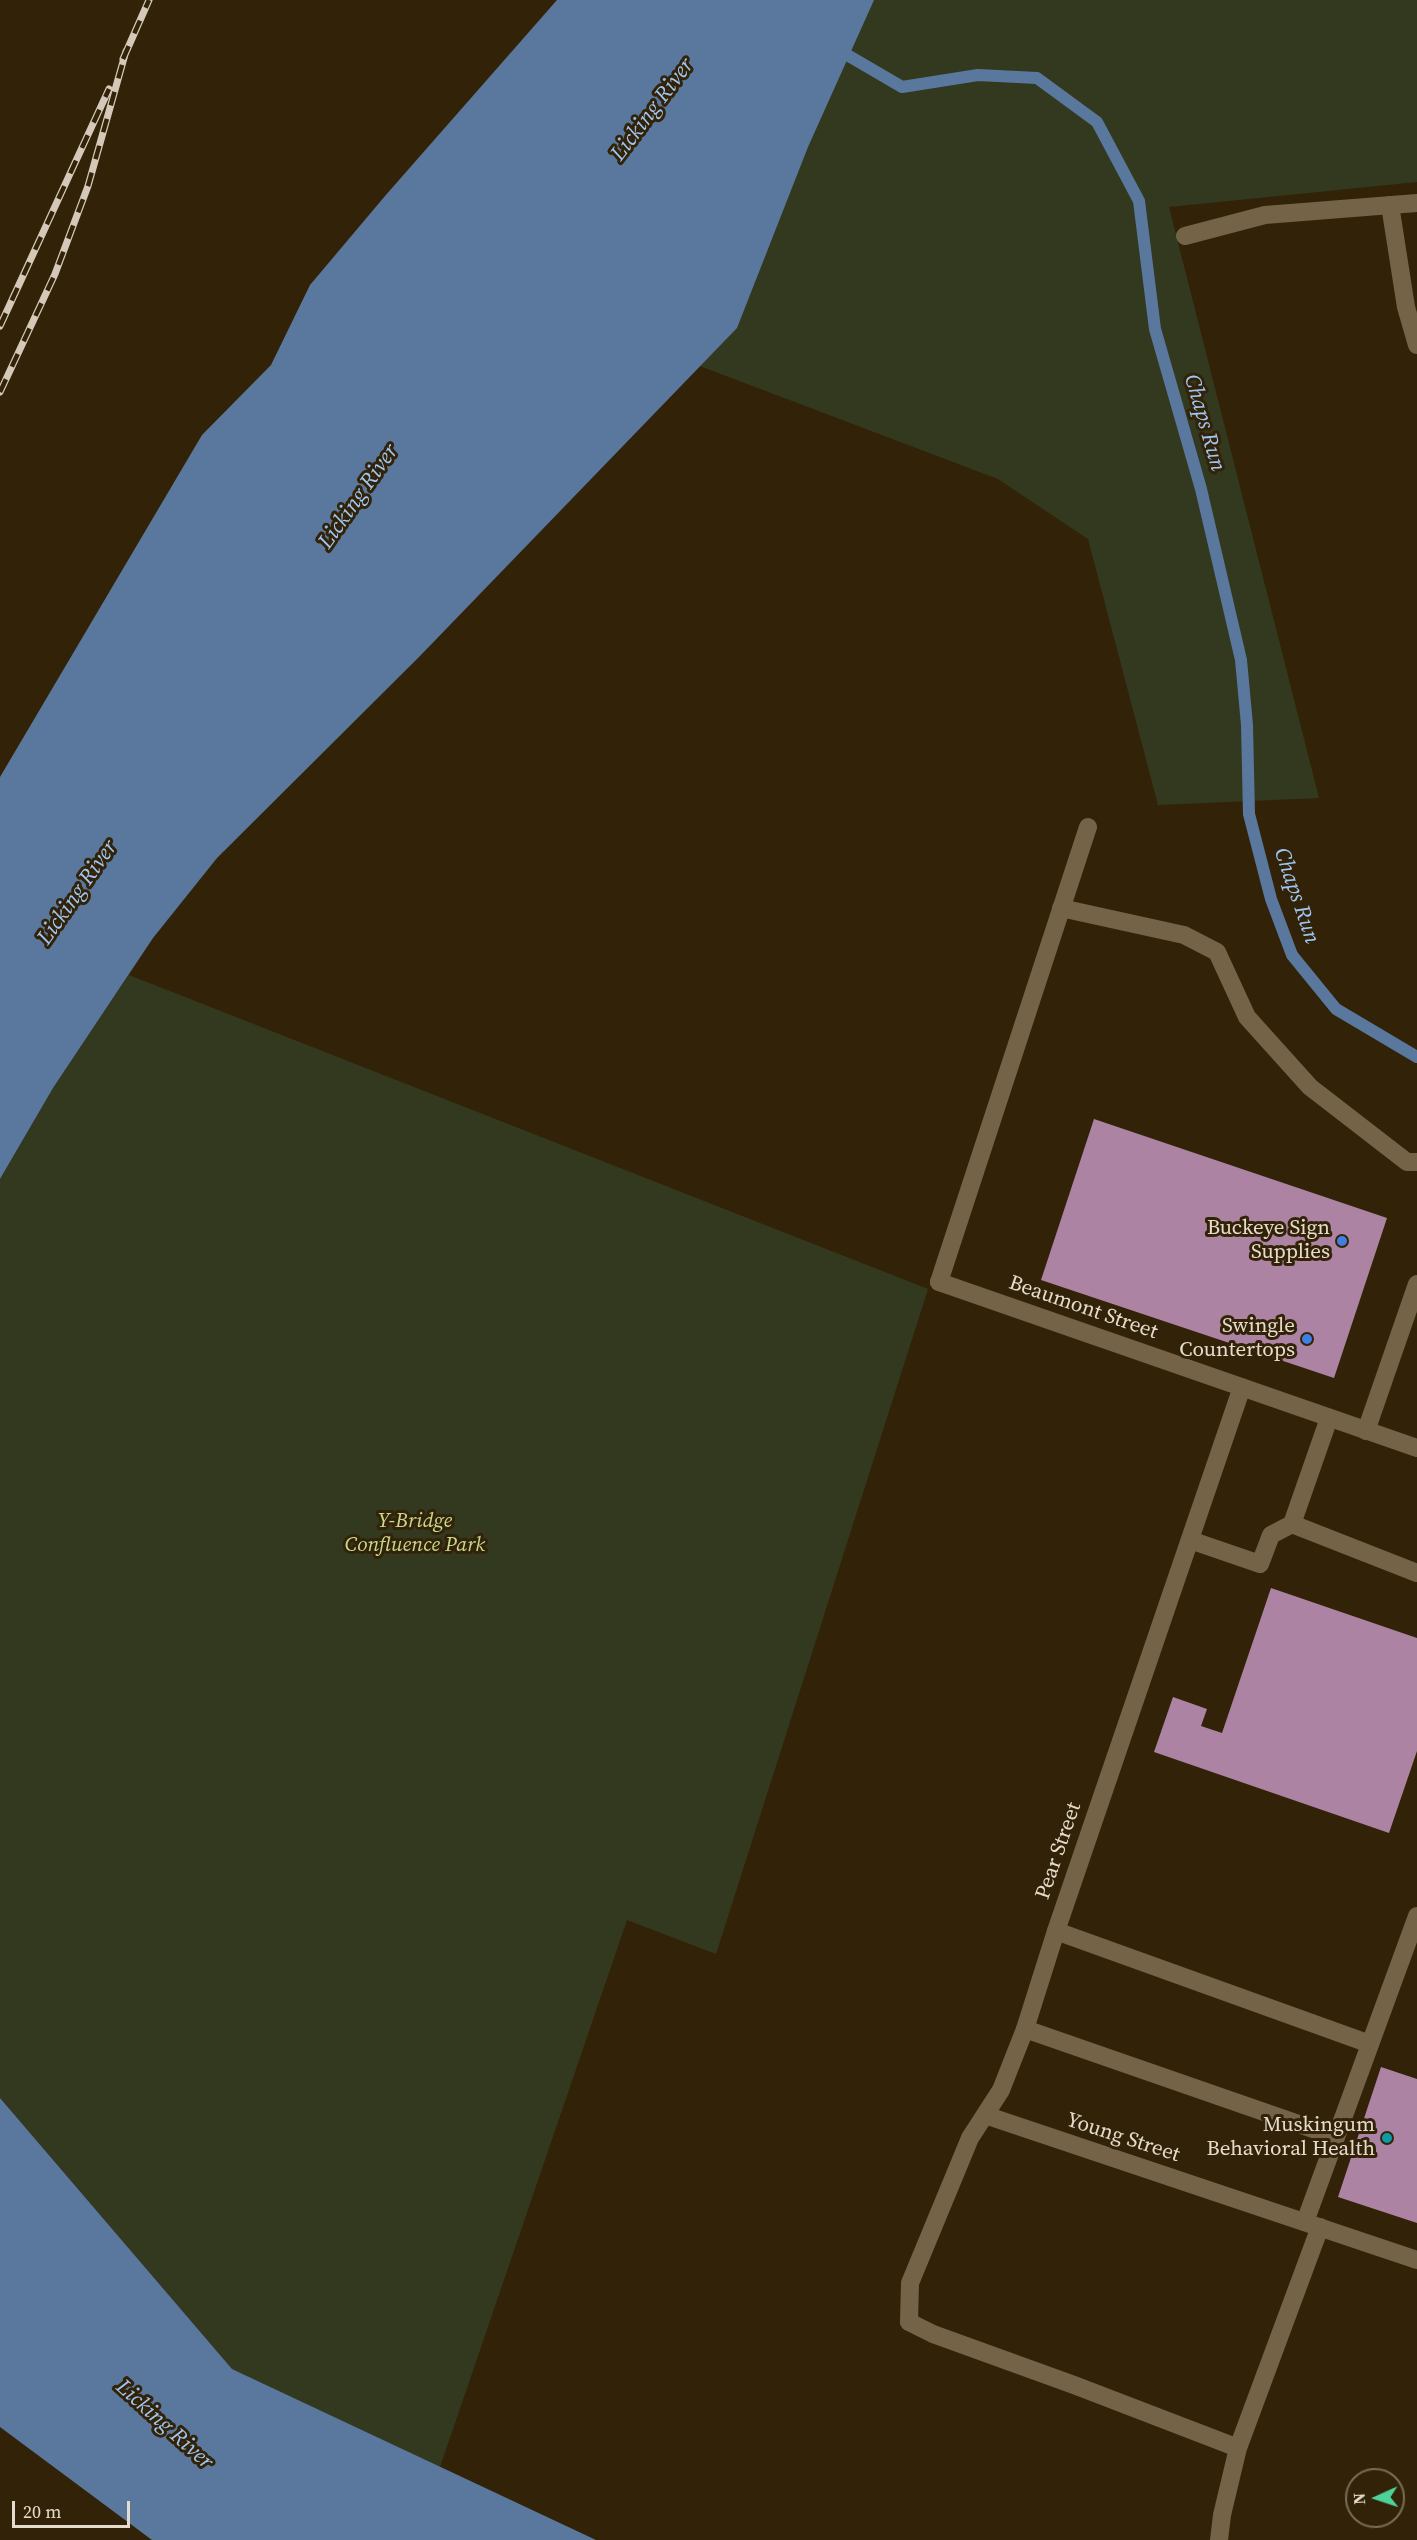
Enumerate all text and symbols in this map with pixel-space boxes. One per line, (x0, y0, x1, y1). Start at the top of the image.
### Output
water label: Licking River (606, 53, 700, 167)
water label: Chaps Run (1178, 372, 1230, 474)
water label: Licking River (313, 440, 405, 554)
water label: Licking River (32, 836, 124, 950)
water label: Chaps Run (1267, 845, 1325, 947)
place label: Buckeye Sign Supplies (1207, 1216, 1330, 1266)
marker: Buckeye Sign Supplies (1335, 1234, 1349, 1248)
street label: Beaumont Street (1005, 1271, 1161, 1345)
place label: Swingle Countertops (1179, 1314, 1295, 1364)
marker: Swingle Countertops (1300, 1332, 1314, 1346)
park label: Y-Bridge Confluence Park (345, 1509, 485, 1559)
street label: Pear Street (1031, 1799, 1087, 1903)
street label: Young Street (1063, 2108, 1183, 2168)
place label: Muskingum Behavioral Health (1206, 2113, 1375, 2163)
marker: Muskingum Behavioral Health (1380, 2131, 1394, 2145)
water label: Licking River (110, 2374, 218, 2476)
north arrow (1345, 2468, 1405, 2528)
scale bar (15, 2489, 134, 2527)
text: N (1348, 2492, 1370, 2505)
text: 20 m (23, 2499, 61, 2524)

